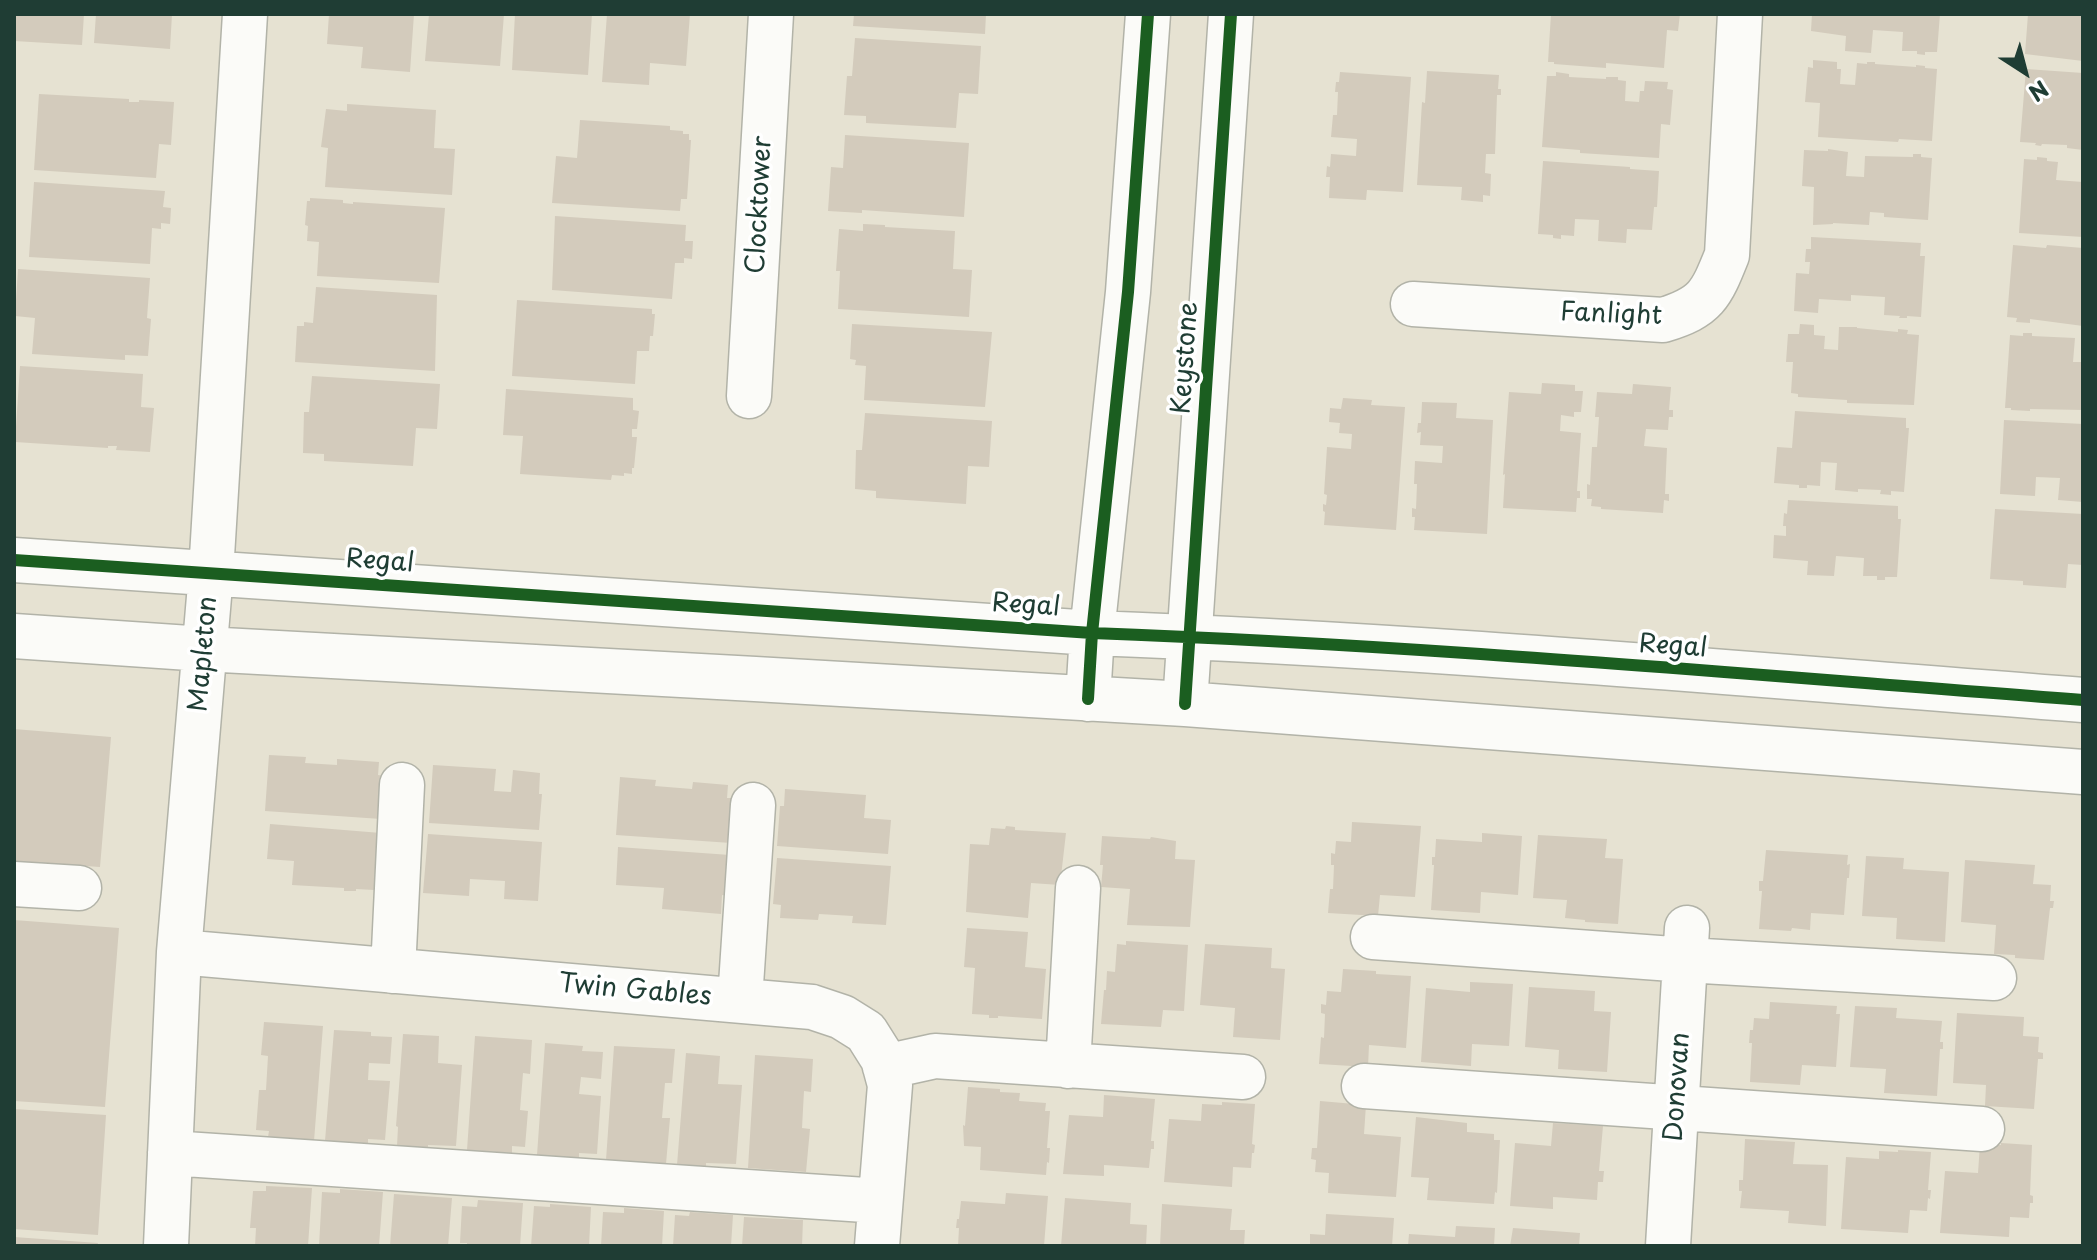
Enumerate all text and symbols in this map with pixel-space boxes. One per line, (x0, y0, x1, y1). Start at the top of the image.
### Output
north arrow (1985, 32, 2065, 112)
text: N (2023, 73, 2056, 110)
street label: Clocktower (741, 135, 779, 275)
street label: Fanlight (1559, 298, 1663, 332)
street label: Keystone (1167, 301, 1205, 415)
street label: Regal (345, 544, 415, 580)
street label: Regal (991, 588, 1061, 624)
street label: Mapleton (183, 595, 225, 713)
street label: Regal (1638, 629, 1708, 665)
street label: Twin Gables (557, 969, 713, 1013)
street label: Donovan (1659, 1031, 1697, 1143)

